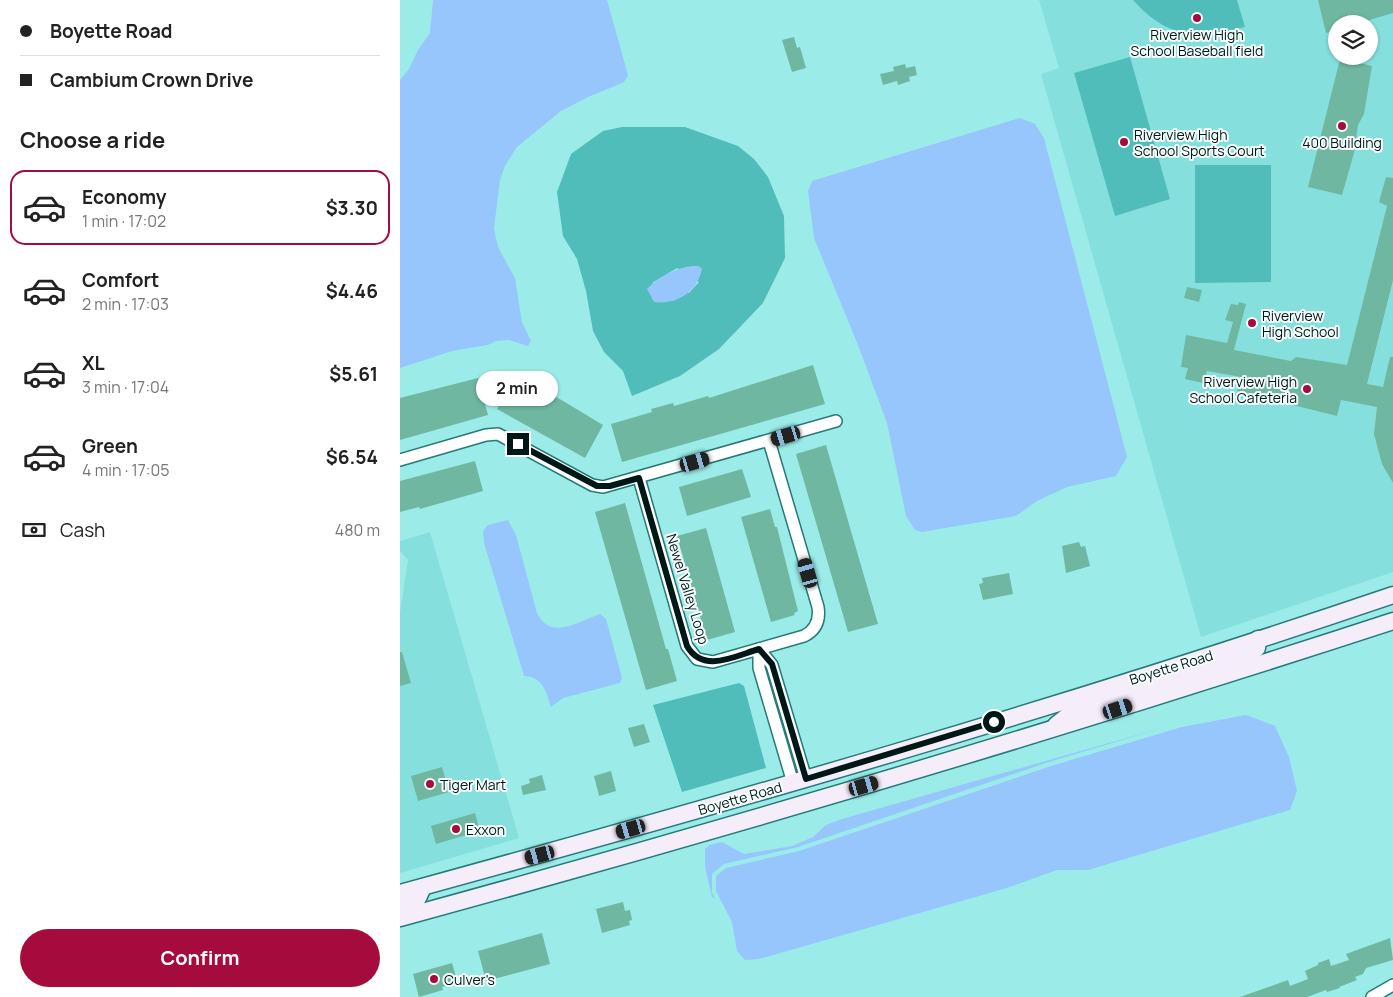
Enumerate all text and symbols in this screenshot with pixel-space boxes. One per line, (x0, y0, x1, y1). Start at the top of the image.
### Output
marker: Riverview High School Baseball field (1191, 12, 1203, 24)
map controls (1328, 15, 1378, 65)
button: layers (1328, 15, 1378, 65)
text: Boyette Road (50, 18, 173, 44)
place label: Riverview High School Baseball field (1131, 25, 1263, 60)
text: Cambium Crown Drive (50, 67, 253, 93)
marker: 400 Building (1336, 120, 1348, 132)
text: Choose a ride (20, 125, 165, 155)
place label: Riverview High School Sports Court (1134, 125, 1265, 160)
place label: 400 Building (1302, 133, 1382, 152)
marker: Riverview High School Sports Court (1118, 136, 1130, 148)
text: Economy (82, 184, 166, 210)
icon: car (22, 185, 67, 230)
text: $3.30 (326, 195, 378, 221)
text: 1 min · 17:02 (82, 210, 166, 232)
text: Comfort (82, 267, 159, 293)
icon: car (22, 268, 67, 313)
text: $4.46 (326, 278, 378, 304)
text: 2 min · 17:03 (82, 293, 169, 315)
place label: Riverview High School (1262, 306, 1339, 341)
marker: Riverview High School (1246, 317, 1258, 329)
text: XL (82, 350, 105, 376)
icon: car (22, 351, 67, 396)
text: $5.61 (329, 361, 378, 387)
callout: 2 min (477, 372, 559, 406)
place label: Riverview High School Cafeteria (1189, 372, 1297, 407)
text: 3 min · 17:04 (82, 376, 169, 398)
text: 2 min (496, 377, 538, 399)
marker: Riverview High School Cafeteria (1301, 383, 1313, 395)
car (769, 424, 802, 448)
text: Green (82, 433, 138, 459)
route end (507, 433, 529, 455)
icon: car (22, 434, 67, 479)
text: $6.54 (326, 444, 378, 470)
car (678, 451, 711, 473)
text: 4 min · 17:05 (82, 459, 170, 481)
icon: cash (20, 516, 48, 544)
text: Cash (60, 517, 105, 543)
text: 480 m (335, 519, 380, 541)
street label: Newel Valley Loop (662, 531, 714, 647)
car (796, 557, 819, 589)
street label: Boyette Road (1127, 645, 1215, 689)
car (1101, 697, 1134, 721)
route start (983, 711, 1005, 733)
place label: Tiger Mart (440, 775, 507, 794)
car (847, 775, 880, 797)
street label: Boyette Road (696, 777, 784, 819)
marker: Tiger Mart (424, 778, 436, 790)
car (614, 818, 647, 840)
place label: Exxon (466, 820, 505, 839)
marker: Exxon (450, 823, 462, 835)
car (523, 844, 556, 866)
button: Confirm (20, 929, 380, 987)
place label: Culver's (444, 970, 495, 989)
marker: Culver's (428, 973, 440, 985)

